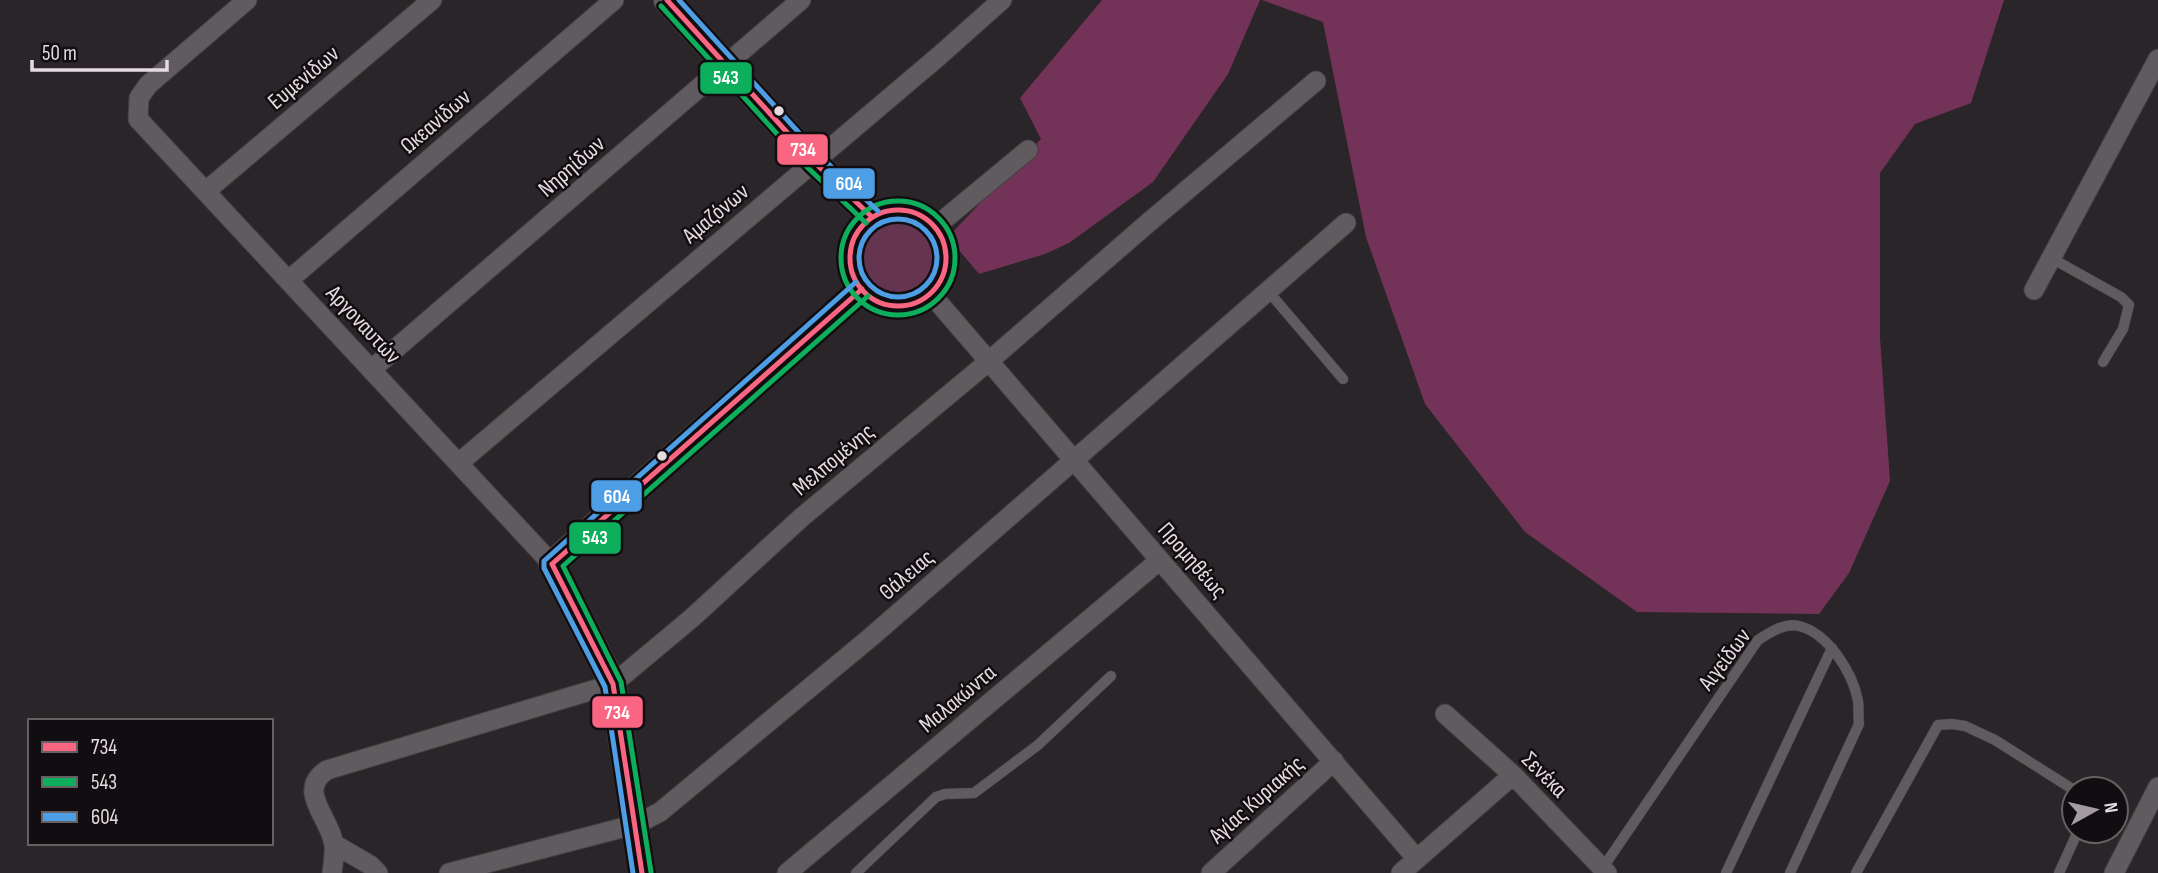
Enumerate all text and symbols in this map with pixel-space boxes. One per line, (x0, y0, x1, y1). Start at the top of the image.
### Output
scale bar (32, 28, 166, 72)
street label: Ευμενίδων (262, 40, 345, 116)
text: 50 m (42, 41, 77, 66)
line badge: 543 (699, 61, 753, 95)
text: 543 (713, 67, 739, 90)
street label: Ωκεανίδων (395, 84, 477, 160)
unlabelled marker (772, 104, 786, 118)
street label: Νηρηίδων (533, 130, 611, 203)
line badge: 734 (776, 133, 829, 166)
text: 734 (790, 139, 816, 162)
line badge: 604 (822, 167, 876, 200)
text: 604 (836, 173, 863, 196)
street label: Αμαζόνων (676, 178, 755, 250)
street label: Αργοναυτών (319, 279, 407, 370)
street label: Μελπομένης (787, 418, 880, 502)
unlabelled marker (655, 449, 669, 463)
line badge: 604 (590, 479, 643, 513)
text: 604 (604, 486, 631, 509)
street label: Προμηθέως (1152, 517, 1233, 605)
line badge: 543 (568, 521, 622, 555)
text: 543 (582, 527, 608, 550)
street label: Θάλειας (873, 543, 940, 606)
street label: Αιγείδων (1692, 623, 1757, 697)
street label: Μαλακώντα (914, 658, 1002, 739)
line badge: 734 (591, 695, 644, 729)
text: 734 (604, 702, 630, 725)
legend (28, 719, 273, 845)
text: 734 (91, 735, 117, 760)
street label: Σενέκα (1516, 746, 1573, 804)
street label: Αγίας Κυριακής (1203, 750, 1310, 850)
text: 543 (91, 770, 117, 795)
north arrow (2060, 775, 2130, 845)
text: N (2098, 801, 2122, 814)
text: 604 (91, 805, 119, 830)

